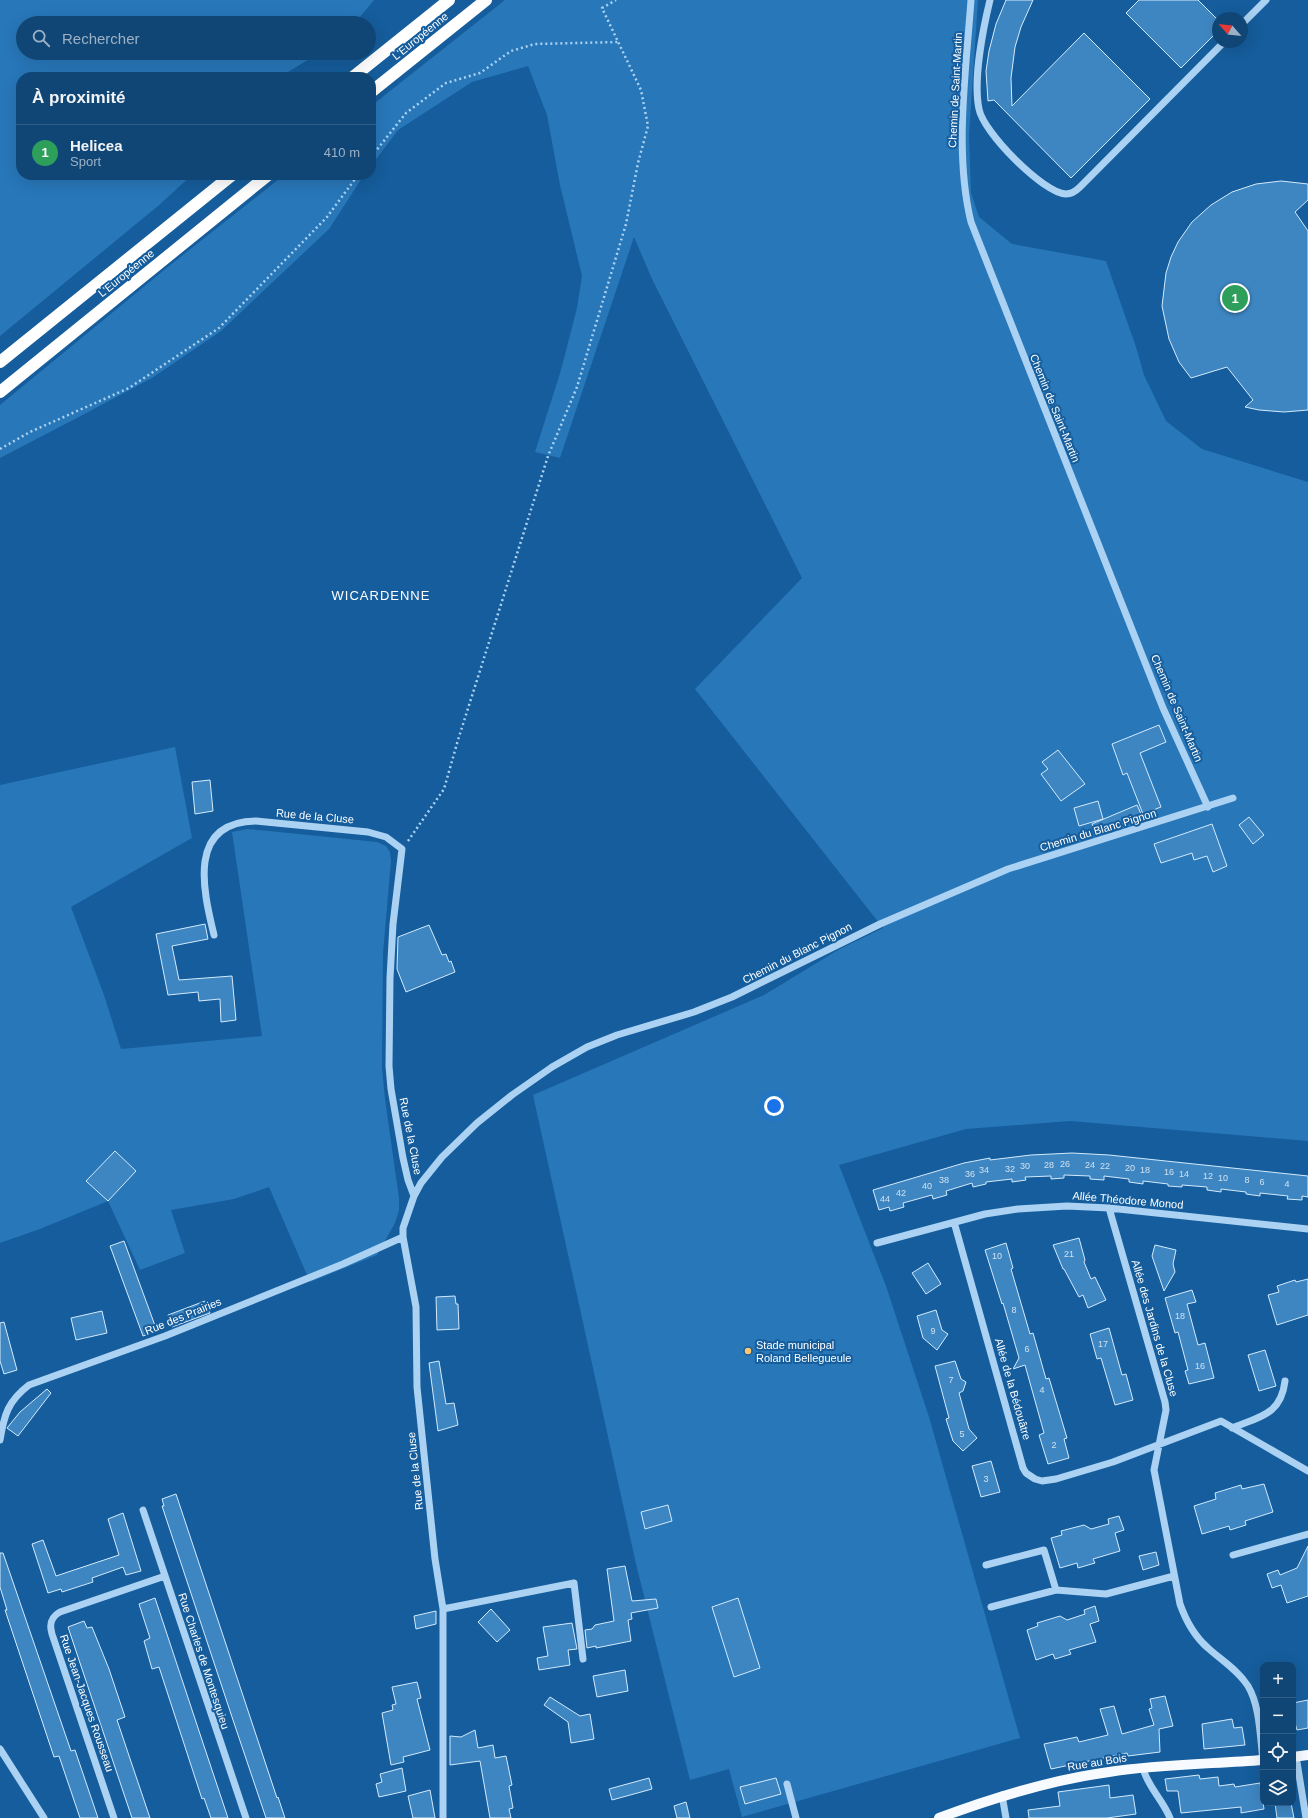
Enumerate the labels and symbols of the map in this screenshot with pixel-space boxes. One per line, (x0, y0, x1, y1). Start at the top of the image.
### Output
street label: L'Européenne (390, 10, 450, 62)
north arrow (1212, 12, 1248, 48)
street label: Chemin de Saint-Martin (946, 32, 964, 148)
street label: L'Européenne (96, 247, 156, 299)
pin: 1 (1222, 283, 1248, 313)
street label: Chemin de Saint-Martin (1028, 352, 1082, 464)
district label: WICARDENNE (332, 588, 430, 603)
street label: Chemin de Saint-Martin (1149, 652, 1205, 764)
street label: Rue de la Cluse (275, 807, 355, 825)
street label: Chemin du Blanc Pignon (1038, 807, 1158, 853)
street label: Chemin du Blanc Pignon (740, 920, 854, 986)
street label: Rue de la Cluse (398, 1096, 424, 1176)
your location (764, 1096, 784, 1116)
house number: 26 (1060, 1159, 1070, 1169)
house number: 28 (1044, 1160, 1054, 1170)
house number: 24 (1085, 1160, 1095, 1170)
house number: 30 (1020, 1161, 1030, 1171)
house number: 22 (1100, 1161, 1110, 1171)
house number: 20 (1125, 1163, 1135, 1173)
house number: 32 (1005, 1164, 1015, 1174)
house number: 34 (979, 1165, 989, 1175)
house number: 18 (1140, 1165, 1150, 1175)
house number: 16 (1164, 1167, 1174, 1177)
house number: 36 (965, 1169, 975, 1179)
house number: 14 (1179, 1169, 1189, 1179)
house number: 12 (1203, 1171, 1213, 1181)
house number: 10 (1218, 1173, 1228, 1183)
house number: 38 (939, 1175, 949, 1185)
house number: 8 (1244, 1175, 1250, 1185)
house number: 6 (1259, 1177, 1265, 1187)
house number: 4 (1284, 1179, 1290, 1189)
house number: 40 (922, 1181, 932, 1191)
house number: 42 (896, 1188, 906, 1198)
street label: Allée Théodore Monod (1072, 1189, 1184, 1211)
house number: 44 (880, 1194, 890, 1204)
house number: 21 (1064, 1249, 1074, 1259)
house number: 10 (992, 1251, 1002, 1261)
street label: Allée des Jardins de la Cluse (1130, 1258, 1180, 1398)
street label: Rue des Prairies (143, 1295, 223, 1337)
house number: 8 (1011, 1305, 1017, 1315)
house number: 18 (1175, 1311, 1185, 1321)
house number: 9 (930, 1326, 936, 1336)
street label: Allée de la Bédouâtre (993, 1337, 1033, 1441)
place label: Stade municipal Roland Bellegueule (756, 1339, 851, 1364)
house number: 17 (1098, 1339, 1108, 1349)
house number: 6 (1024, 1344, 1030, 1354)
marker: Stade municipal Roland Bellegueule (743, 1346, 753, 1356)
house number: 16 (1195, 1361, 1205, 1371)
house number: 7 (948, 1375, 954, 1385)
house number: 4 (1039, 1385, 1045, 1395)
house number: 5 (959, 1429, 965, 1439)
street label: Rue de la Cluse (405, 1431, 425, 1511)
house number: 2 (1051, 1440, 1057, 1450)
house number: 3 (983, 1474, 989, 1484)
street label: Rue Charles de Montesquieu (176, 1591, 232, 1731)
street label: Rue Jean-Jacques Rousseau (58, 1633, 116, 1773)
street label: Rue au Bois (1066, 1751, 1128, 1773)

